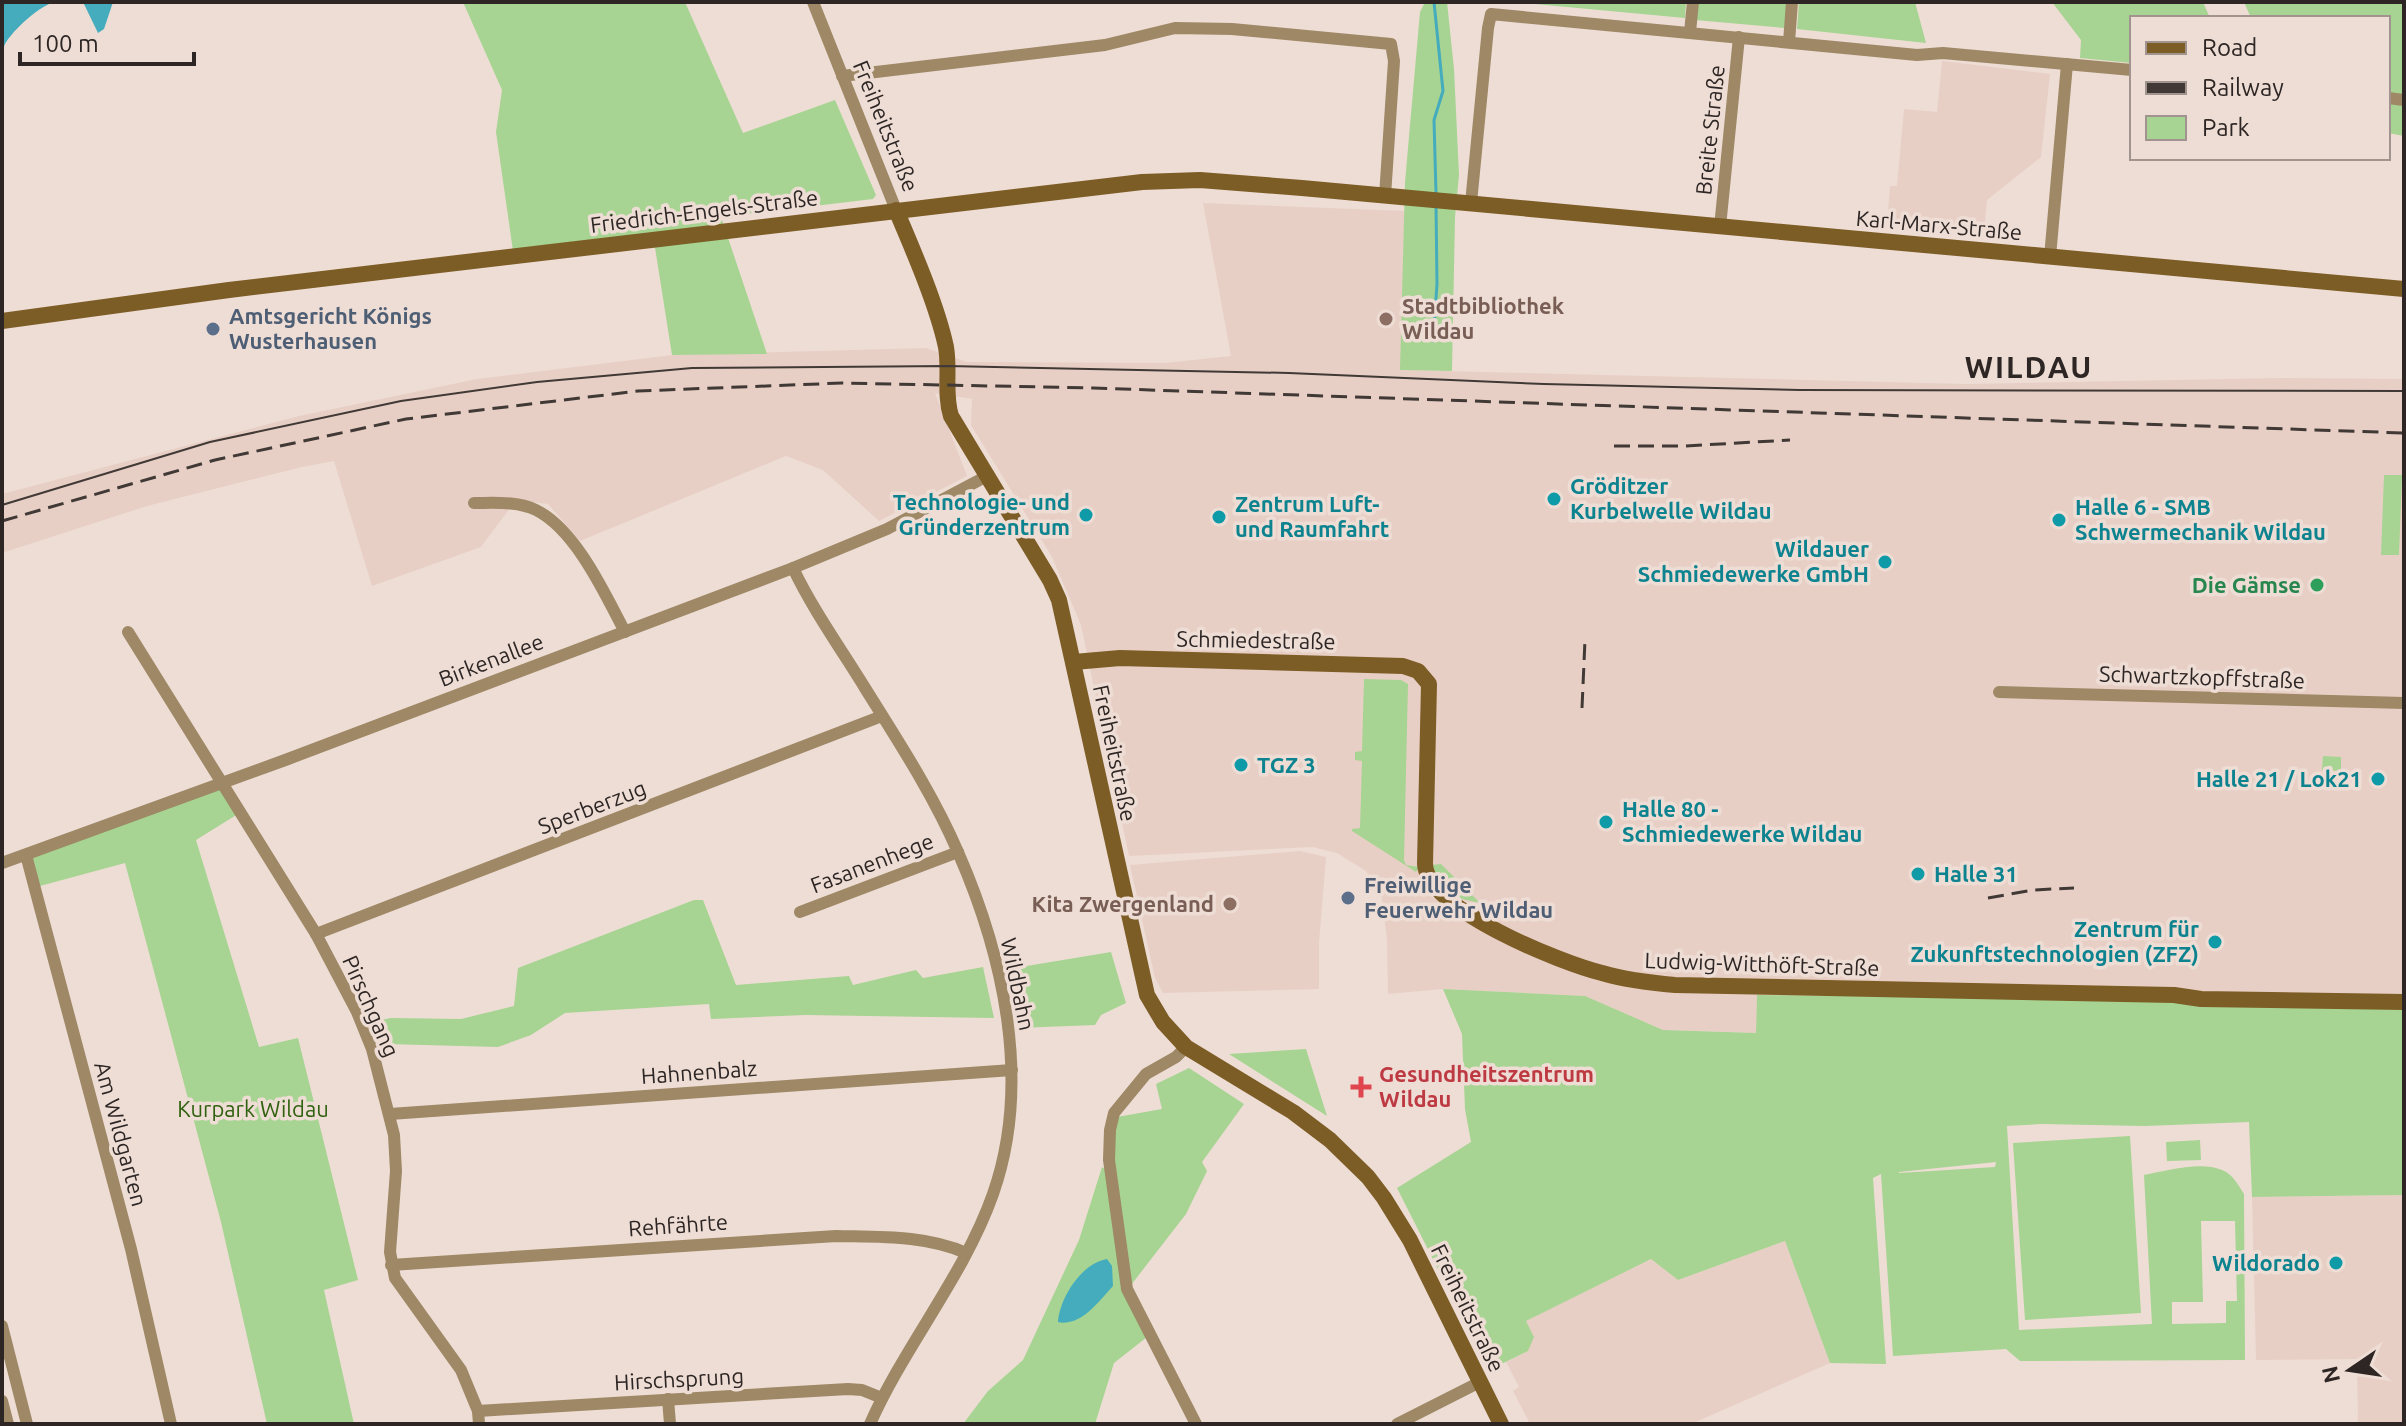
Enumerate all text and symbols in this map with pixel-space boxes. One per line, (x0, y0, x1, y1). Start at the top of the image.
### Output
scale bar (20, 16, 194, 66)
legend (2130, 16, 2390, 160)
text: 100 m (32, 30, 99, 57)
text: Road (2202, 34, 2257, 61)
street label: Freiheitstraße (849, 57, 924, 195)
street label: Breite Straße (1690, 64, 1729, 196)
text: Railway (2202, 74, 2284, 101)
text: Park (2202, 114, 2250, 141)
street label: Friedrich-Engels-Straße (589, 184, 819, 237)
street label: Karl-Marx-Straße (1855, 205, 2023, 244)
place label: Stadtbibliothek Wildau (1402, 293, 1565, 343)
place label: Amtsgericht Königs Wusterhausen (229, 303, 432, 353)
marker: Stadtbibliothek Wildau (1377, 310, 1395, 328)
marker: Amtsgericht Königs Wusterhausen (204, 320, 222, 338)
district label: WILDAU (1965, 350, 2093, 384)
place label: Gröditzer Kurbelwelle Wildau (1570, 473, 1772, 523)
place label: Technologie- und Gründerzentrum (893, 489, 1070, 539)
marker: Gröditzer Kurbelwelle Wildau (1545, 490, 1563, 508)
place label: Zentrum Luft- und Raumfahrt (1235, 491, 1389, 541)
place label: Halle 6 - SMB Schwermechanik Wildau (2075, 494, 2326, 544)
marker: Technologie- und Gründerzentrum (1077, 506, 1095, 524)
marker: Zentrum Luft- und Raumfahrt (1210, 508, 1228, 526)
marker: Halle 6 - SMB Schwermechanik Wildau (2050, 511, 2068, 529)
place label: Wildauer Schmiedewerke GmbH (1638, 536, 1869, 586)
marker: Wildauer Schmiedewerke GmbH (1876, 553, 1894, 571)
place label: Die Gämse (2192, 572, 2301, 597)
marker: Die Gämse (2308, 576, 2326, 594)
street label: Schmiedestraße (1176, 626, 1336, 653)
street label: Birkenallee (435, 628, 547, 691)
street label: Schwartzkopffstraße (2099, 660, 2305, 693)
street label: Freiheitstraße (1089, 682, 1142, 823)
place label: TGZ 3 (1257, 752, 1316, 777)
marker: TGZ 3 (1232, 756, 1250, 774)
place label: Halle 21 / Lok21 (2196, 766, 2362, 791)
marker: Halle 21 / Lok21 (2369, 770, 2387, 788)
street label: Sperberzug (534, 775, 649, 839)
place label: Halle 80 - Schmiedewerke Wildau (1622, 796, 1862, 846)
marker: Halle 80 - Schmiedewerke Wildau (1597, 813, 1615, 831)
street label: Fasanenhege (807, 828, 937, 897)
place label: Halle 31 (1934, 861, 2018, 886)
marker: Halle 31 (1909, 865, 1927, 883)
place label: Freiwillige Feuerwehr Wildau (1364, 872, 1553, 922)
marker: Freiwillige Feuerwehr Wildau (1339, 889, 1357, 907)
place label: Kita Zwergenland (1032, 891, 1214, 916)
marker: Kita Zwergenland (1221, 895, 1239, 913)
place label: Zentrum für Zukunftstechnologien (ZFZ) (1910, 916, 2199, 967)
marker: Zentrum für Zukunftstechnologien (ZFZ) (2206, 933, 2224, 951)
street label: Wildbahn (996, 935, 1040, 1033)
street label: Ludwig-Witthöft-Straße (1644, 947, 1880, 980)
street label: Pirschgang (338, 951, 405, 1060)
street label: Hahnenbalz (640, 1055, 758, 1088)
street label: Am Wildgarten (90, 1059, 153, 1209)
place label: Gesundheitszentrum Wildau (1379, 1061, 1594, 1111)
marker: Gesundheitszentrum Wildau (1350, 1076, 1372, 1098)
park label: Kurpark Wildau (177, 1096, 329, 1121)
street label: Rehfährte (627, 1209, 729, 1240)
street label: Freiheitstraße (1427, 1240, 1510, 1376)
place label: Wildorado (2212, 1250, 2320, 1275)
marker: Wildorado (2327, 1254, 2345, 1272)
north arrow (2310, 1330, 2390, 1410)
street label: Hirschsprung (613, 1363, 744, 1394)
text: N (2316, 1364, 2344, 1385)

